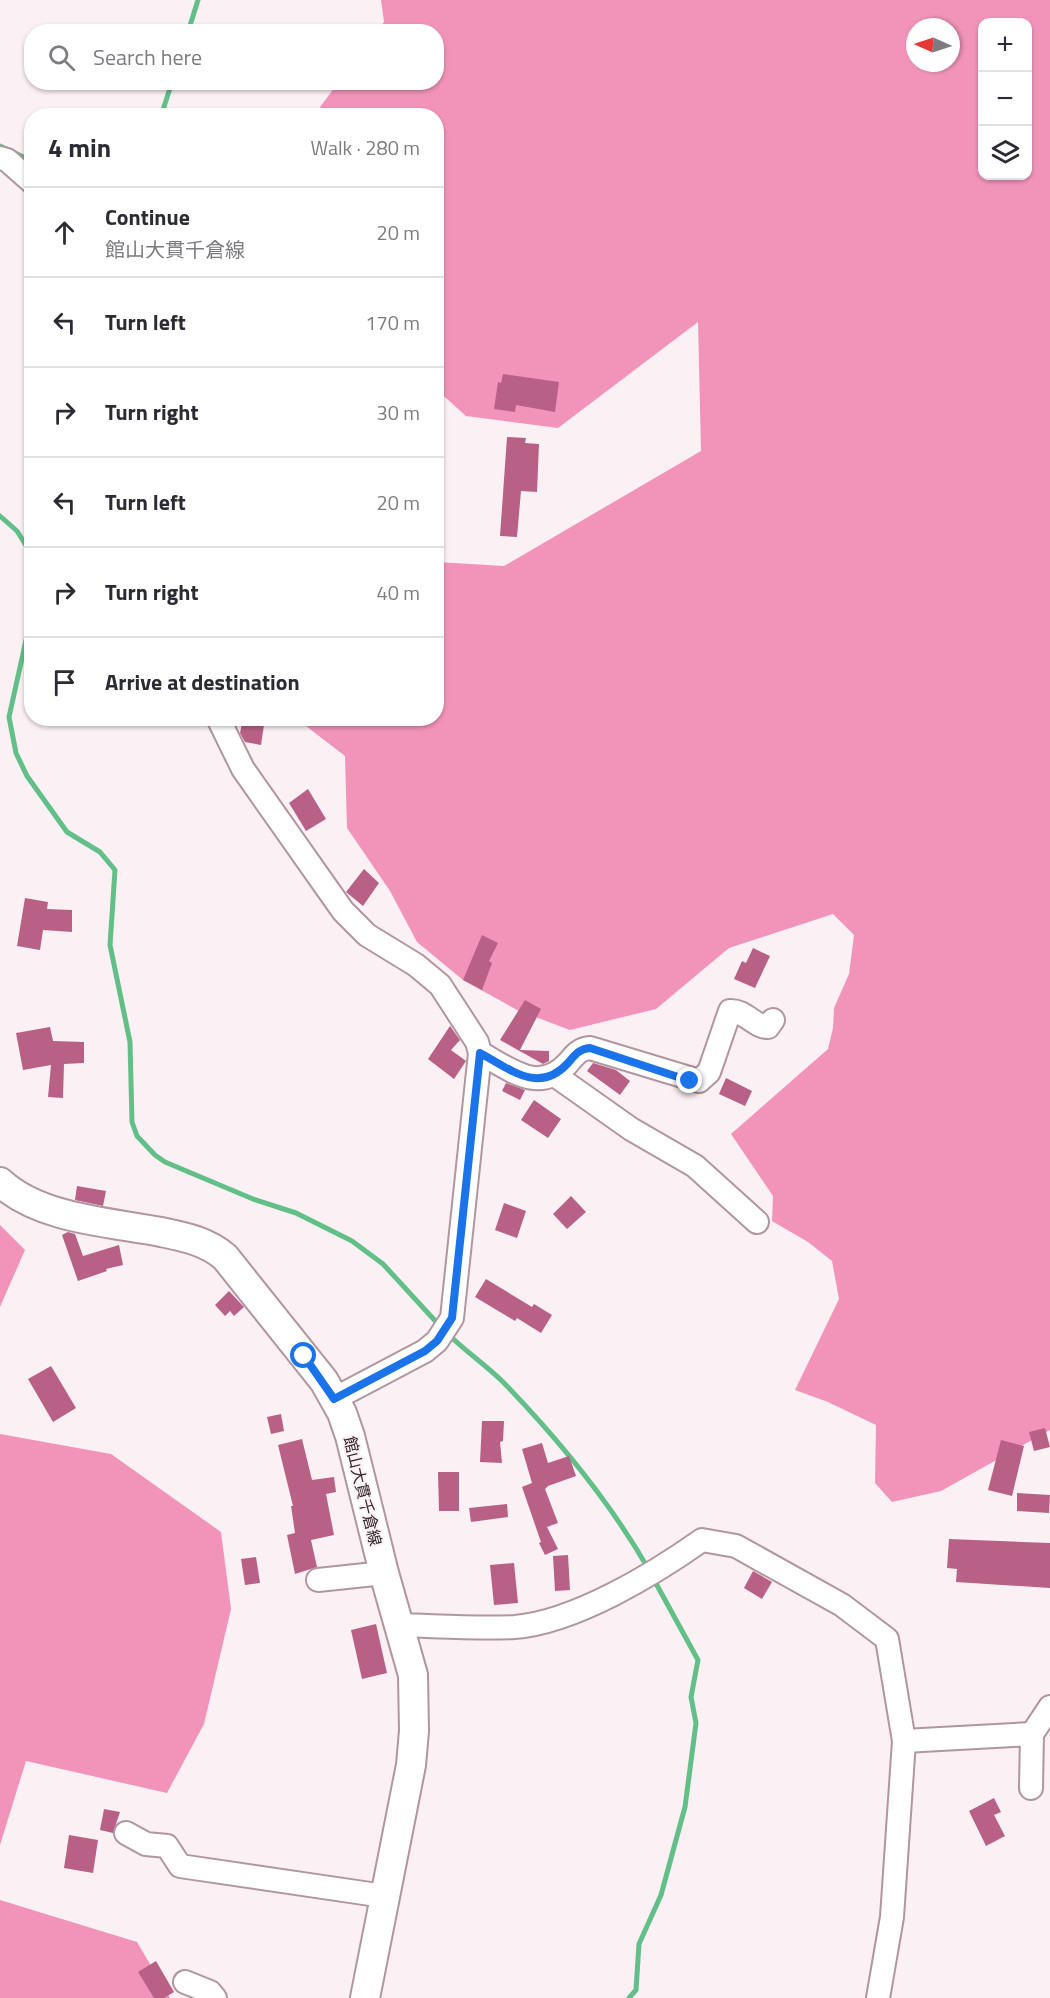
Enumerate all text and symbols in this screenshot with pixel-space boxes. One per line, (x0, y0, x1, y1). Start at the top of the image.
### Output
north arrow (906, 18, 960, 72)
map controls (978, 18, 1032, 180)
button: + (978, 18, 1032, 72)
search box (24, 24, 444, 90)
text: Search here (93, 40, 202, 74)
icon: search (45, 41, 78, 74)
button: − (978, 72, 1032, 126)
button: layers (978, 126, 1032, 180)
text: 4 min (48, 128, 111, 167)
text: Walk · 280 m (311, 132, 420, 163)
text: Continue (105, 200, 190, 234)
icon: ahead (48, 216, 81, 249)
text: 20 m (376, 217, 420, 248)
text: 館山大貫千倉線 (105, 234, 245, 265)
text: Turn left (105, 305, 186, 339)
icon: left (48, 306, 81, 339)
text: 170 m (365, 307, 420, 338)
text: Turn right (105, 395, 199, 429)
icon: right (48, 396, 81, 429)
text: 30 m (376, 397, 420, 428)
text: Turn left (105, 485, 186, 519)
icon: left (48, 486, 81, 519)
text: 20 m (376, 487, 420, 518)
text: Turn right (105, 575, 199, 609)
icon: right (48, 576, 81, 609)
text: 40 m (376, 577, 420, 608)
text: Arrive at destination (105, 665, 300, 699)
icon: arrive (48, 666, 81, 699)
route end (676, 1067, 702, 1093)
route start (290, 1342, 316, 1368)
street label: 館山大貫千倉線 (338, 1434, 388, 1548)

